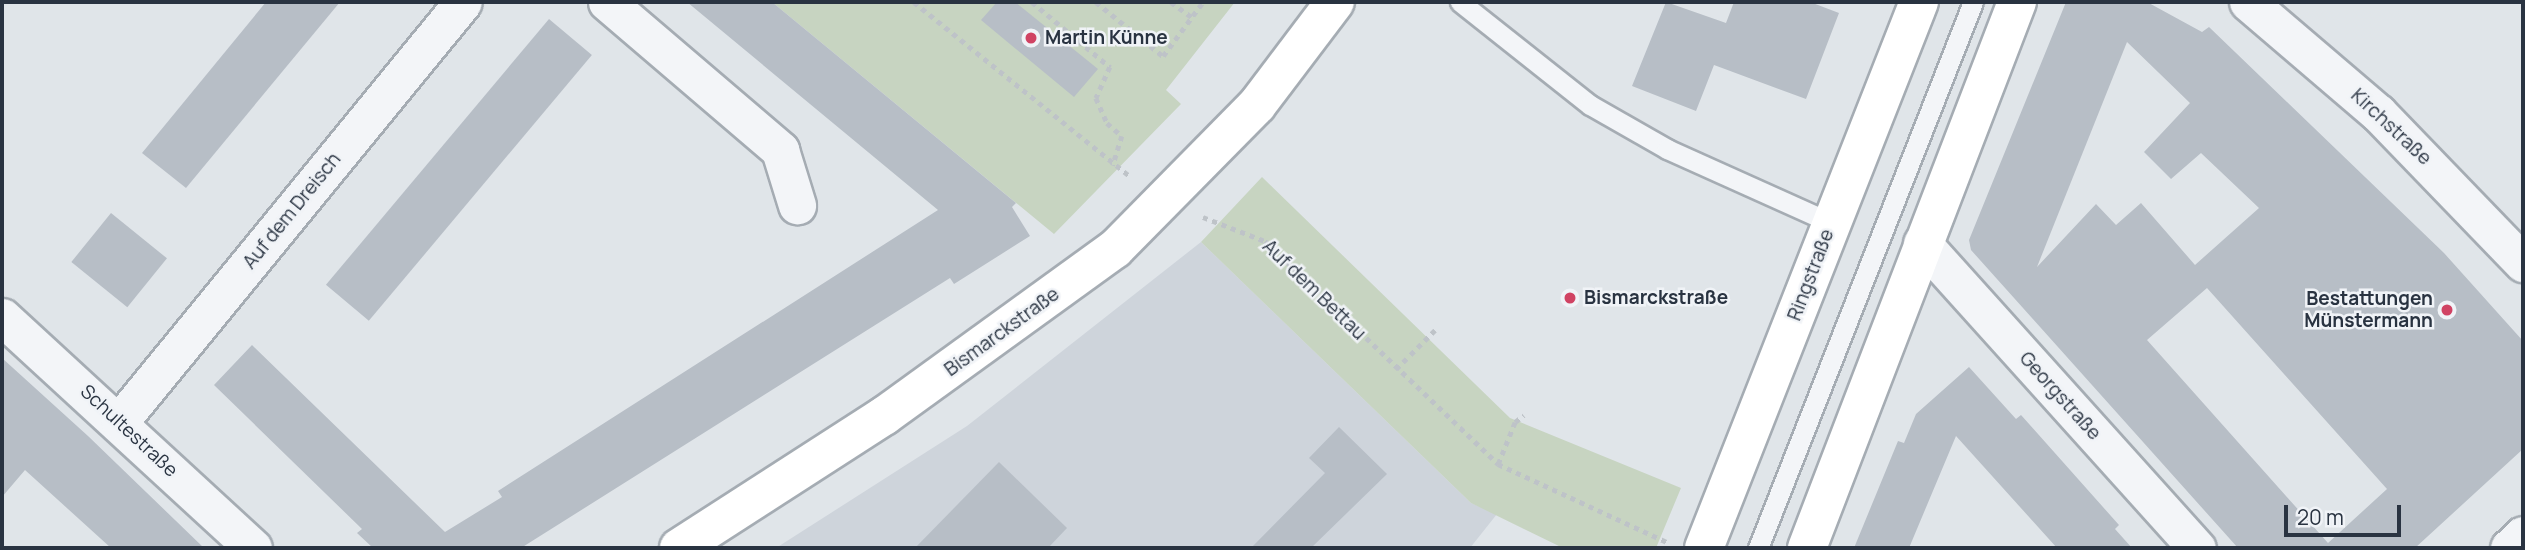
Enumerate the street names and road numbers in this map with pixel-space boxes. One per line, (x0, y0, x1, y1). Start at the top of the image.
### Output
street label: Kirchstraße (2346, 84, 2436, 170)
street label: Auf dem Dreisch (238, 148, 346, 274)
street label: Ringstraße (1783, 226, 1839, 324)
street label: Auf dem Bettau (1258, 235, 1370, 345)
street label: Bismarckstraße (940, 283, 1064, 381)
street label: Georgstraße (2015, 347, 2105, 445)
street label: Schultestraße (76, 380, 182, 482)

